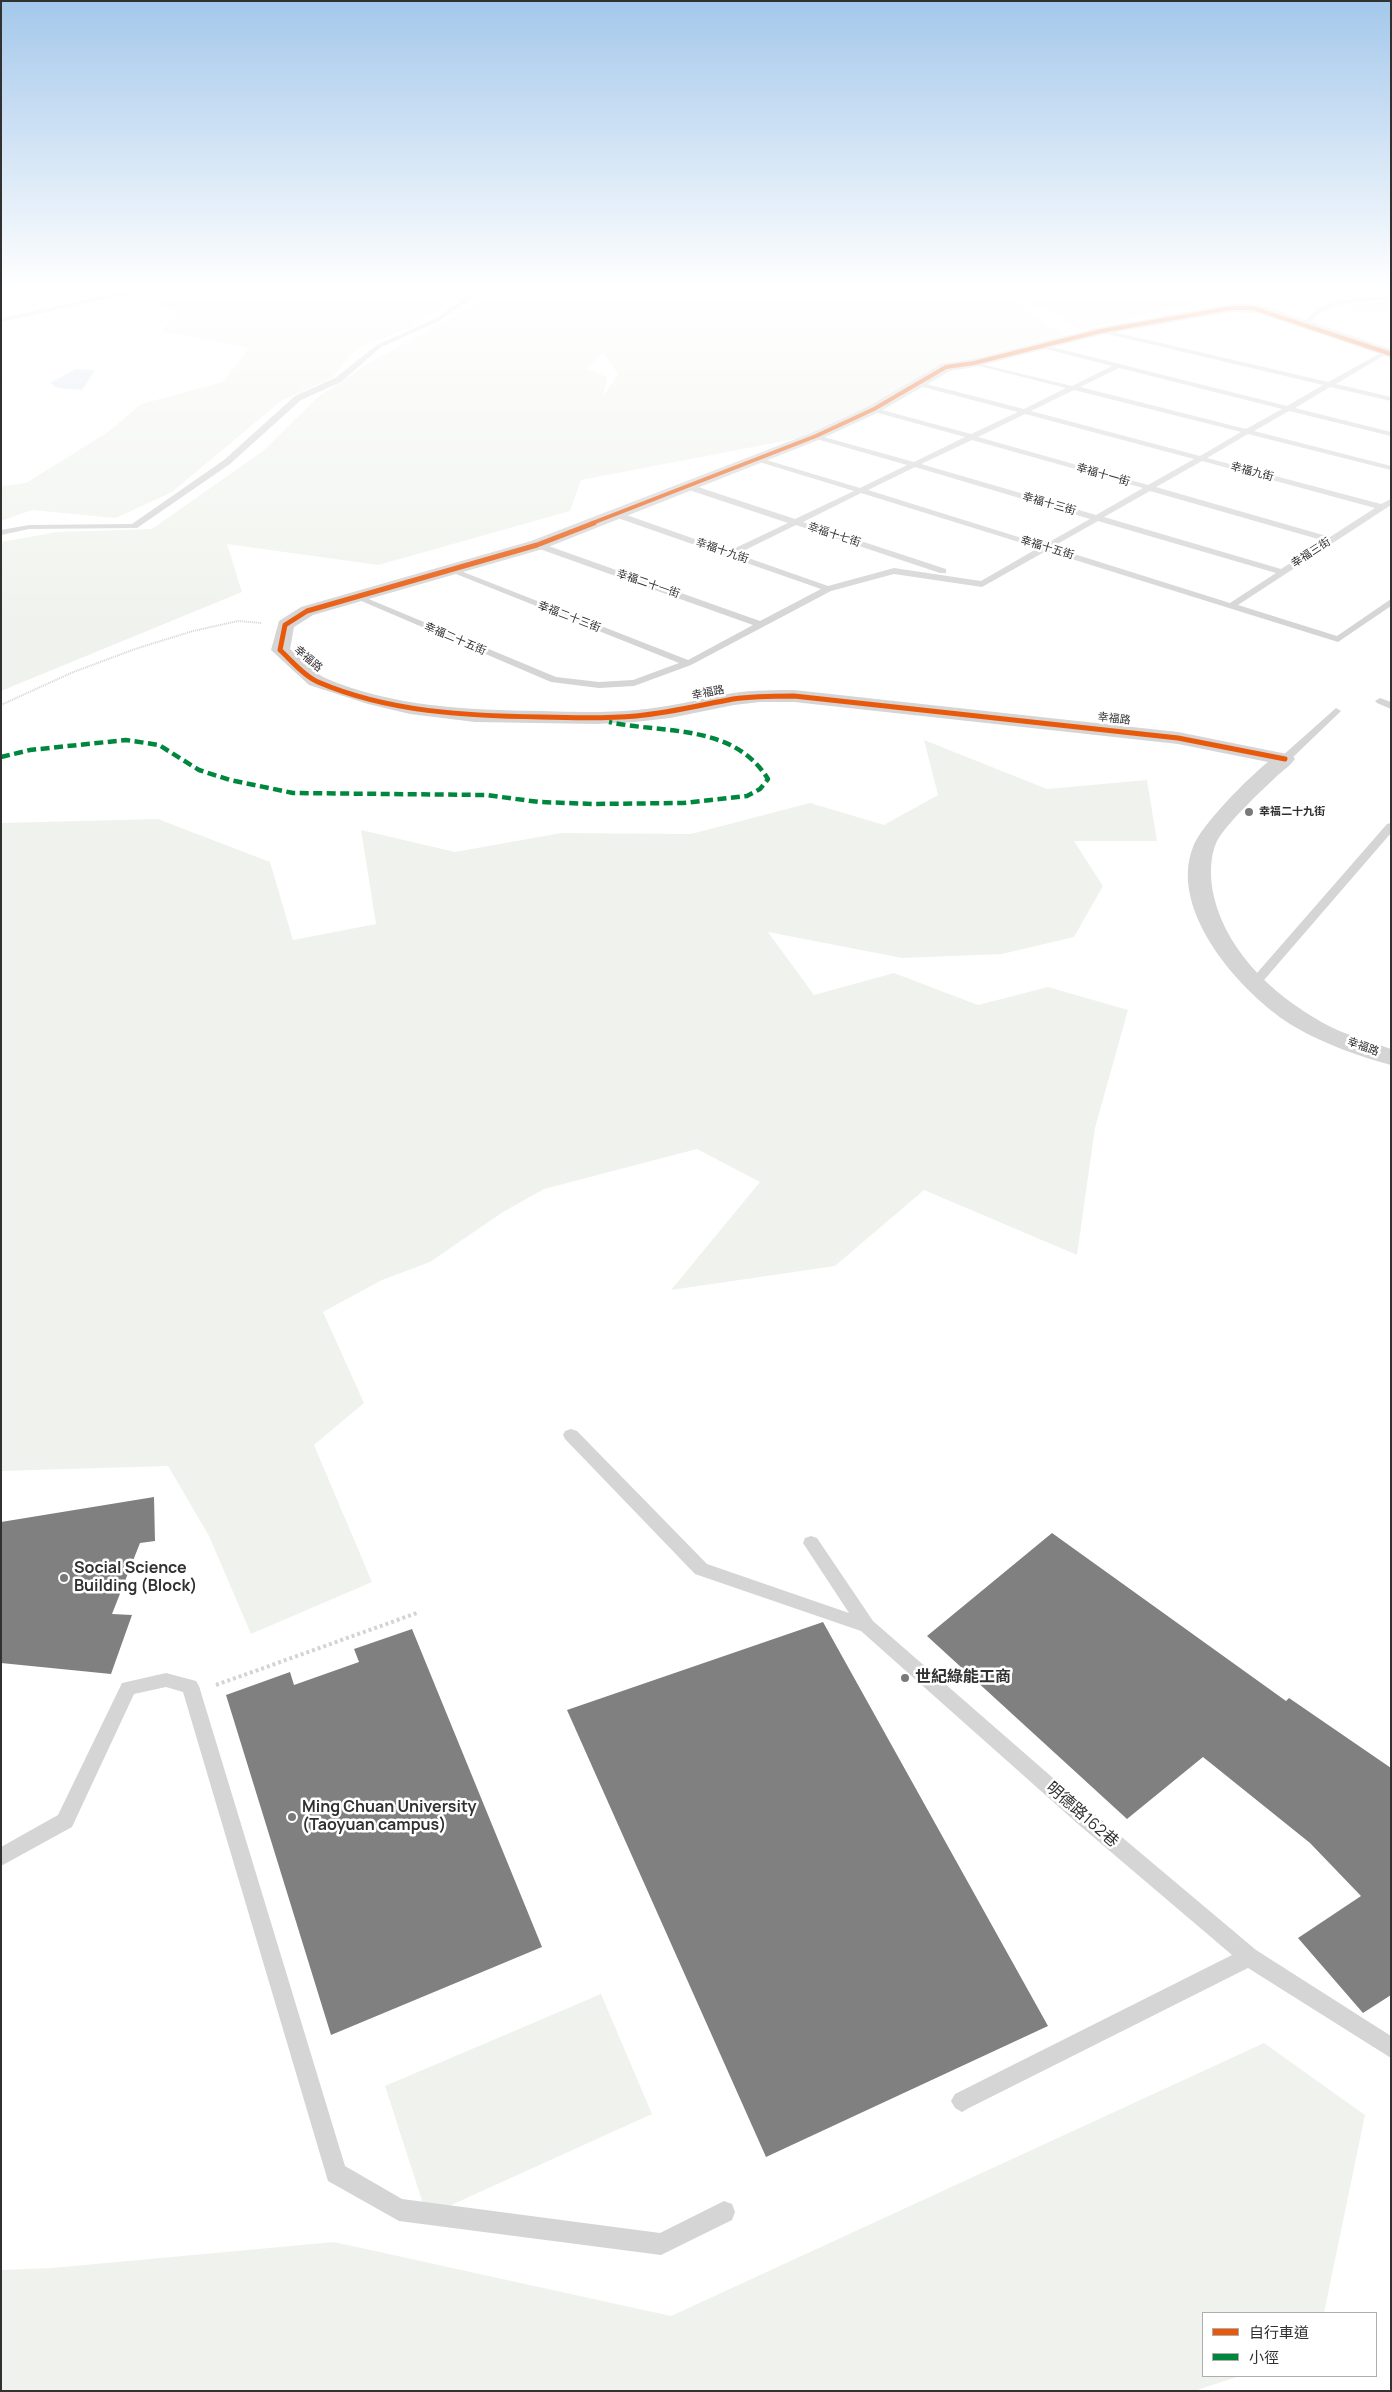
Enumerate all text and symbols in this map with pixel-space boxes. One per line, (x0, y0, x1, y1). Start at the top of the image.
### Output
street label: 幸福九街 (1229, 460, 1275, 484)
street label: 幸福十一街 (1075, 461, 1131, 489)
street label: 幸福十三街 (1021, 490, 1077, 518)
street label: 幸福十七街 (806, 520, 862, 550)
street label: 幸福十五街 (1019, 534, 1075, 562)
street label: 幸福三街 (1289, 535, 1333, 571)
street label: 幸福十九街 (694, 536, 750, 566)
street label: 幸福二十一街 (615, 567, 681, 601)
street label: 幸福二十三街 (536, 599, 602, 635)
street label: 幸福二十五街 (422, 620, 488, 658)
street label: 幸福路 (291, 643, 325, 675)
street label: 幸福路 (691, 683, 725, 703)
street label: 幸福路 (1097, 711, 1131, 727)
place label: 幸福二十九街 (1259, 805, 1325, 819)
marker: 幸福二十九街 (1243, 806, 1255, 818)
street label: 幸福路 (1345, 1035, 1381, 1059)
place label: Social Science Building (Block) (74, 1559, 197, 1597)
marker: Social Science Building (Block) (58, 1572, 70, 1584)
place label: 世紀綠能工商 (915, 1668, 1011, 1688)
marker: 世紀綠能工商 (899, 1672, 911, 1684)
street label: 明德路162巷 (1042, 1778, 1122, 1852)
place label: Ming Chuan University (Taoyuan campus) (302, 1798, 477, 1836)
marker: Ming Chuan University (Taoyuan campus) (286, 1811, 298, 1823)
legend (1202, 2312, 1377, 2377)
text: 自行車道 (1249, 2322, 1309, 2343)
text: 小徑 (1249, 2347, 1279, 2368)

